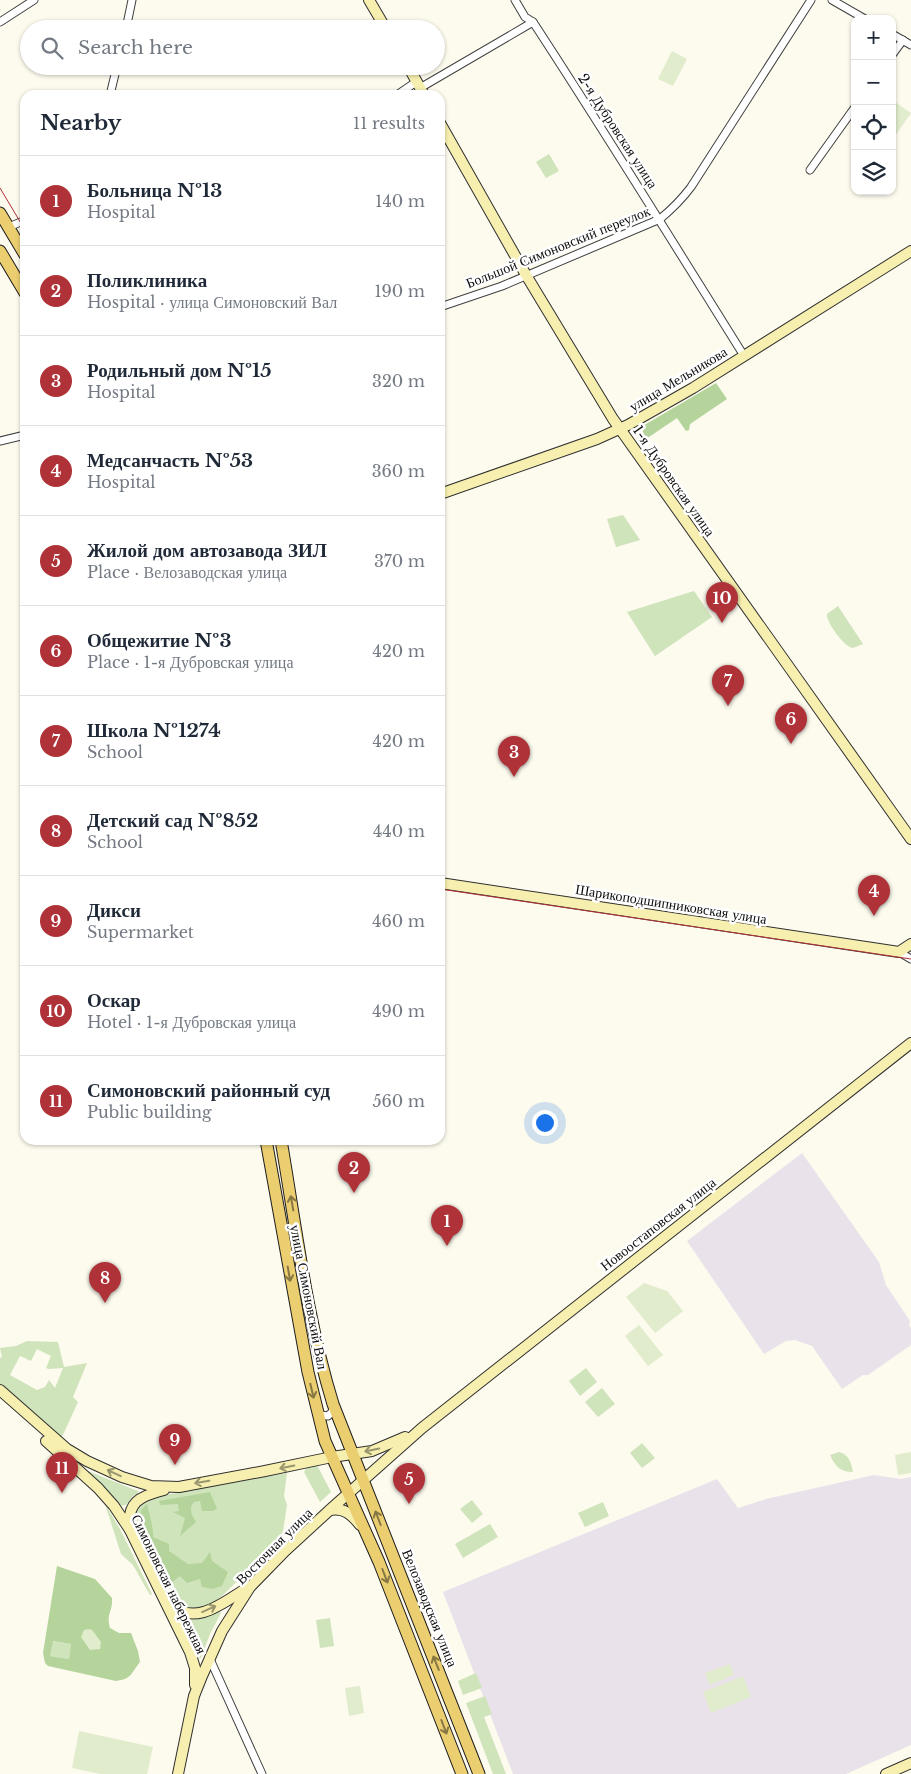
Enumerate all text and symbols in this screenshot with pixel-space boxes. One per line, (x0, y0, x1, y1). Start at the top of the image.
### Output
map controls (851, 15, 896, 195)
button: + (851, 15, 896, 60)
search box (20, 20, 445, 75)
icon: search (38, 34, 66, 62)
text: Search here (78, 36, 193, 59)
button: − (851, 60, 896, 105)
street label: 2-я Дубровская улица (574, 70, 662, 193)
button: locate (851, 105, 896, 150)
text: Nearby (40, 110, 121, 136)
text: 11 results (353, 113, 425, 133)
button: layers (851, 150, 896, 195)
text: Больница №13 (87, 179, 222, 202)
text: 1 (53, 191, 59, 211)
text: 140 m (375, 191, 425, 211)
text: Hospital (87, 202, 156, 222)
street label: Большой Симоновский переулок (463, 202, 653, 292)
text: Поликлиника (87, 269, 207, 292)
text: 2 (51, 281, 61, 301)
text: 190 m (374, 281, 425, 301)
text: Hospital · улица Симоновский Вал (87, 292, 337, 312)
street label: улица Мельникова (626, 342, 731, 415)
text: Родильный дом №15 (87, 359, 272, 382)
text: 3 (51, 371, 61, 391)
text: 320 m (372, 371, 425, 391)
text: Hospital (87, 382, 156, 402)
street label: 1-я Дубровская улица (629, 422, 719, 541)
text: Медсанчасть №53 (87, 449, 253, 472)
text: 4 (51, 461, 61, 481)
text: 360 m (372, 461, 425, 481)
text: Hospital (87, 472, 156, 492)
text: Жилой дом автозавода ЗИЛ (87, 539, 327, 562)
text: 5 (51, 551, 61, 571)
text: 370 m (374, 551, 425, 571)
text: Place · Велозаводская улица (87, 562, 287, 582)
pin: 10 (706, 582, 738, 623)
text: Общежитие №3 (87, 629, 231, 652)
text: 6 (51, 641, 61, 661)
text: 420 m (373, 641, 425, 661)
text: Place · 1-я Дубровская улица (87, 652, 294, 672)
pin: 7 (712, 665, 744, 706)
pin: 6 (775, 703, 807, 744)
text: Школа №1274 (87, 719, 221, 742)
text: 7 (52, 731, 60, 751)
text: 420 m (373, 731, 425, 751)
pin: 3 (498, 736, 530, 777)
text: School (87, 742, 143, 762)
text: Детский сад №852 (87, 809, 258, 832)
text: 8 (51, 821, 61, 841)
text: 440 m (373, 821, 425, 841)
text: School (87, 832, 143, 852)
pin: 4 (858, 875, 890, 916)
street label: Шарикоподшипниковская улица (574, 880, 769, 928)
text: Дикси (87, 899, 141, 922)
text: 9 (51, 911, 61, 931)
text: 460 m (372, 911, 425, 931)
text: Supermarket (87, 922, 194, 942)
text: Оскар (87, 989, 141, 1012)
text: 10 (46, 1001, 66, 1021)
text: 490 m (372, 1001, 425, 1021)
text: Hotel · 1-я Дубровская улица (87, 1012, 296, 1032)
text: Симоновский районный суд (87, 1079, 330, 1102)
text: 11 (49, 1091, 63, 1111)
text: 560 m (372, 1091, 425, 1111)
text: Public building (87, 1102, 212, 1122)
your location (532, 1110, 558, 1136)
pin: 2 (338, 1152, 370, 1193)
street label: Новоостаповская улица (597, 1173, 720, 1275)
one-way arrow (287, 1195, 297, 1211)
pin: 1 (431, 1205, 463, 1246)
street label: улица Симоновский Вал (286, 1223, 332, 1371)
pin: 8 (89, 1262, 121, 1303)
one-way arrow (285, 1266, 295, 1282)
one-way arrow (308, 1382, 317, 1398)
pin: 9 (159, 1424, 191, 1465)
one-way arrow (364, 1446, 380, 1455)
pin: 11 (46, 1452, 78, 1493)
one-way arrow (280, 1463, 296, 1472)
pin: 5 (393, 1463, 425, 1504)
one-way arrow (106, 1468, 121, 1478)
one-way arrow (195, 1478, 211, 1488)
street label: Восточная улица (232, 1503, 317, 1588)
street label: Симоновская набережная (127, 1511, 211, 1657)
one-way arrow (373, 1511, 382, 1526)
street label: Велозаводская улица (398, 1546, 462, 1670)
one-way arrow (381, 1568, 390, 1583)
one-way arrow (201, 1604, 216, 1614)
one-way arrow (430, 1656, 440, 1671)
one-way arrow (440, 1719, 449, 1735)

